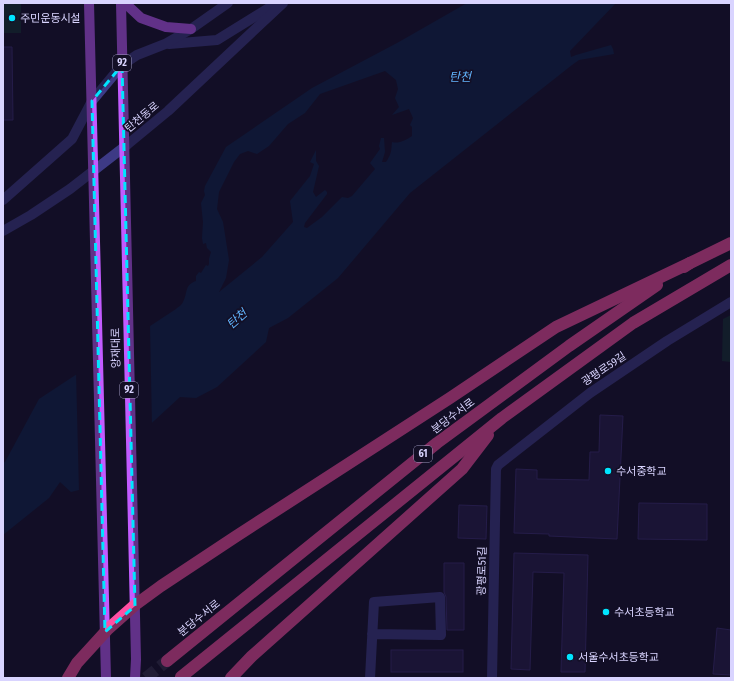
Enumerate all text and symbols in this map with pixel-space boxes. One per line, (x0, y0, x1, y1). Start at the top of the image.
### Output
place label: 주민운동시설 (20, 12, 81, 25)
marker: 주민운동시설 (7, 13, 17, 23)
road number: 92 (113, 55, 131, 71)
water label: 탄천 (449, 70, 473, 84)
street label: 탄천동로 (122, 99, 162, 135)
water label: 탄천 (224, 305, 251, 332)
street label: 양재대로 (109, 328, 123, 368)
street label: 광평로59길 (579, 349, 629, 389)
road number: 92 (120, 382, 138, 398)
street label: 분당수서로 (429, 396, 477, 436)
road number: 61 (414, 446, 432, 462)
place label: 수서중학교 (616, 465, 667, 478)
marker: 수서중학교 (603, 466, 613, 476)
street label: 광평로51길 (475, 546, 489, 596)
street label: 분당수서로 (175, 597, 223, 639)
place label: 수서초등학교 (614, 606, 675, 619)
marker: 수서초등학교 (601, 607, 611, 617)
place label: 서울수서초등학교 (578, 651, 659, 664)
marker: 서울수서초등학교 (565, 652, 575, 662)

